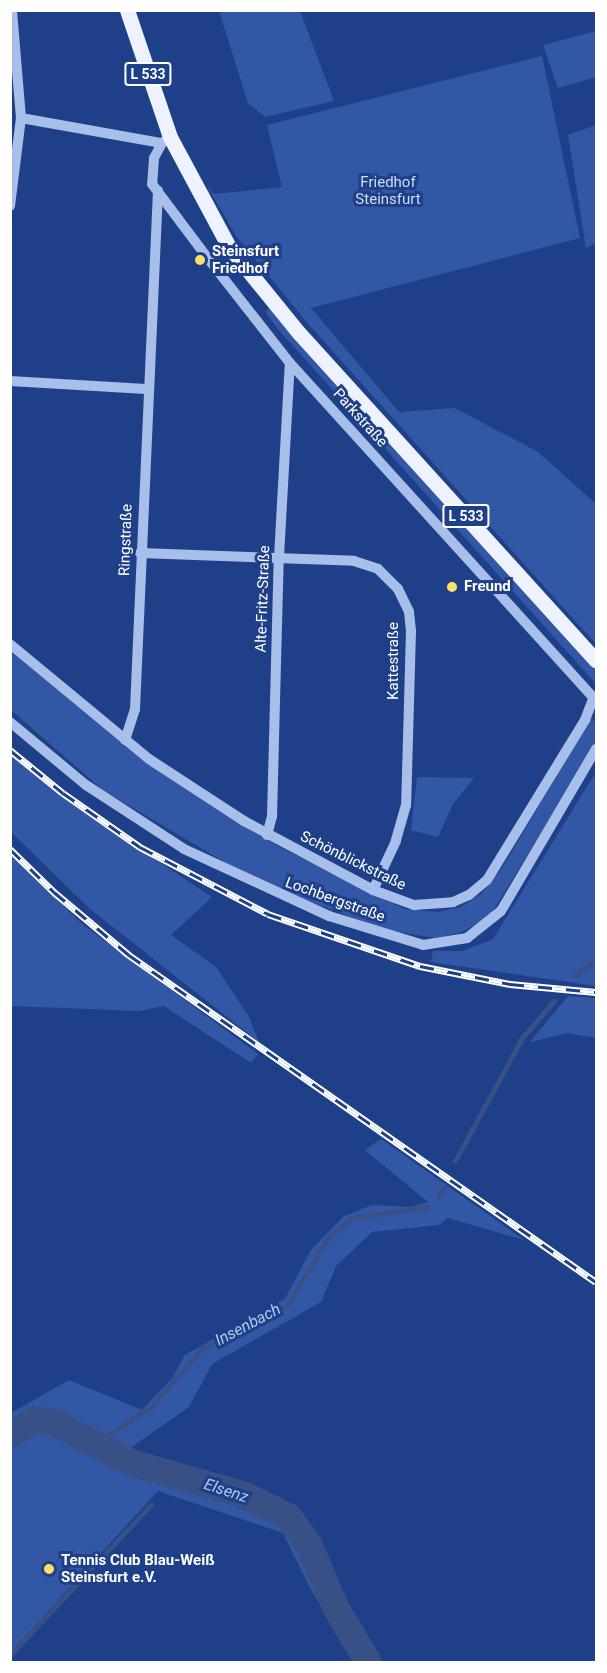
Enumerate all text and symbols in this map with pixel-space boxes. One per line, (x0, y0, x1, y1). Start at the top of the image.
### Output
road number: L 533 (124, 63, 172, 85)
park label: Friedhof Steinsfurt (355, 173, 421, 208)
place label: Steinsfurt Friedhof (212, 242, 279, 277)
marker: Steinsfurt Friedhof (193, 253, 207, 267)
street label: Parkstraße (329, 385, 391, 451)
street label: Ringstraße (116, 504, 136, 576)
road number: L 533 (442, 505, 490, 527)
street label: Alte-Fritz-Straße (252, 545, 274, 653)
place label: Freund (464, 578, 511, 596)
marker: Freund (445, 580, 459, 594)
street label: Kattestraße (385, 622, 403, 700)
street label: Schönblickstraße (297, 828, 409, 894)
street label: Lochbergstraße (283, 874, 387, 926)
water label: Insenbach (212, 1300, 284, 1350)
water label: Elsenz (202, 1475, 250, 1507)
place label: Tennis Club Blau-Weiß Steinsfurt e.V. (61, 1551, 215, 1586)
marker: Tennis Club Blau-Weiß Steinsfurt e.V. (42, 1562, 56, 1576)

